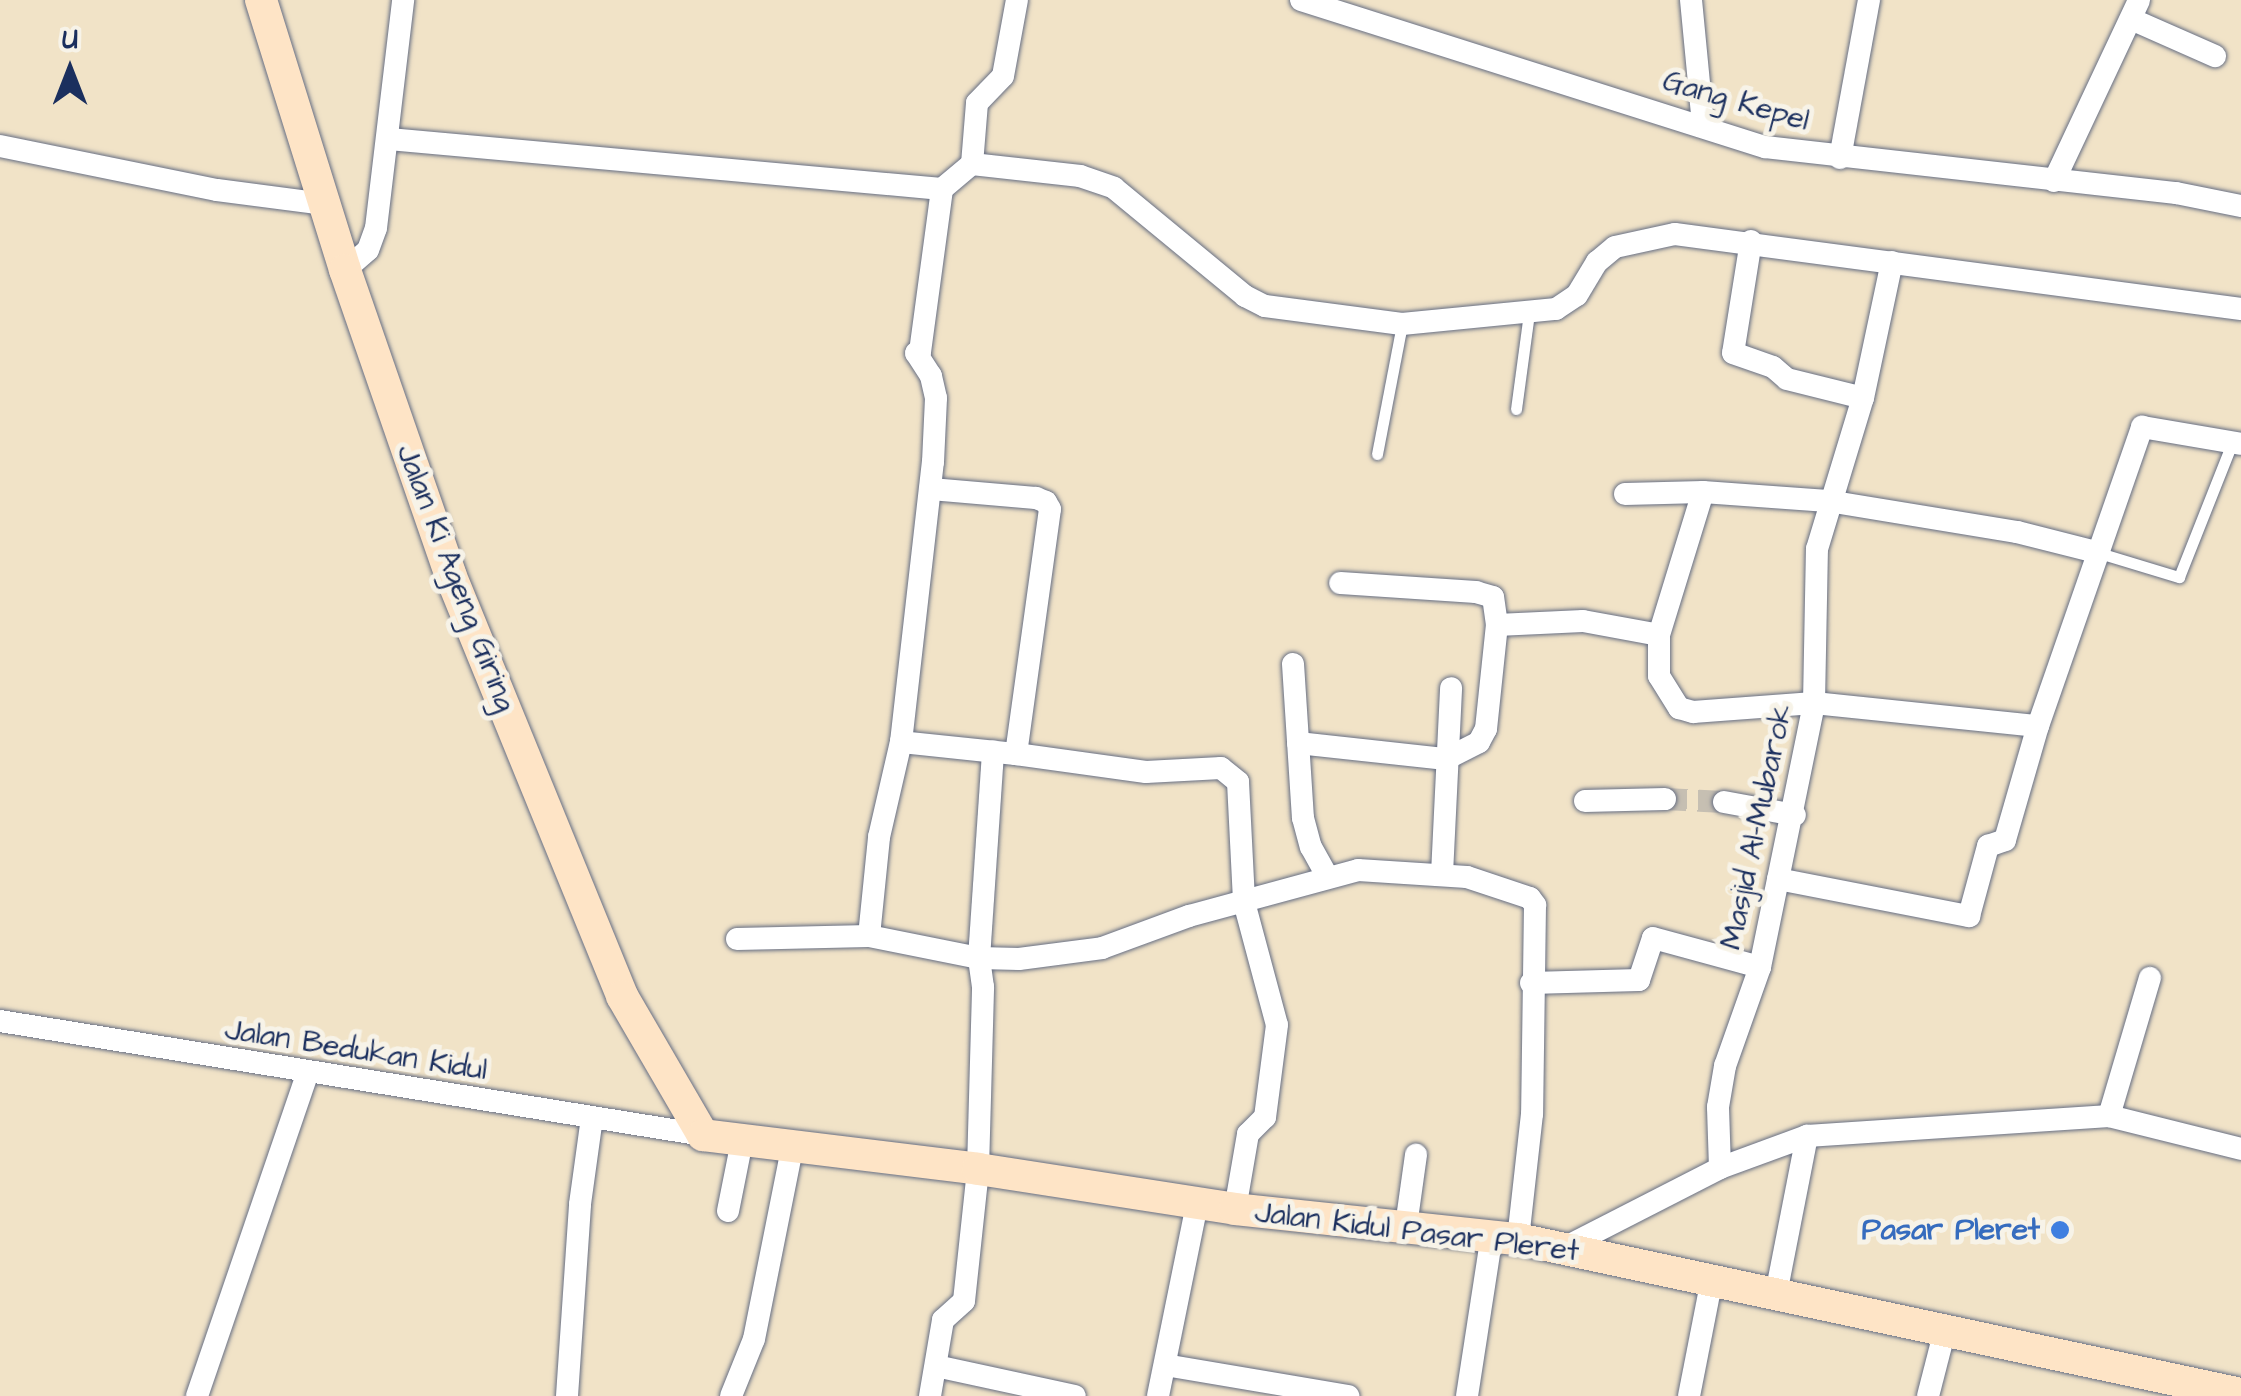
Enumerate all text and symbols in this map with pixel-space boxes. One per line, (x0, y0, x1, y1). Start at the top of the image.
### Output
north arrow (20, 20, 120, 120)
text: U (62, 20, 78, 59)
street label: Gang Kepel (1659, 63, 1813, 139)
street label: Jalan Ki Ageng Giring (388, 439, 524, 717)
street label: Masjid Al-Mubarok (1713, 701, 1801, 953)
street label: Jalan Bedukan Kidul (222, 1011, 490, 1089)
street label: Jalan Kidul Pasar Pleret (1253, 1194, 1581, 1270)
place label: Pasar Pleret (1862, 1212, 2040, 1248)
marker: Pasar Pleret (2049, 1219, 2071, 1241)

